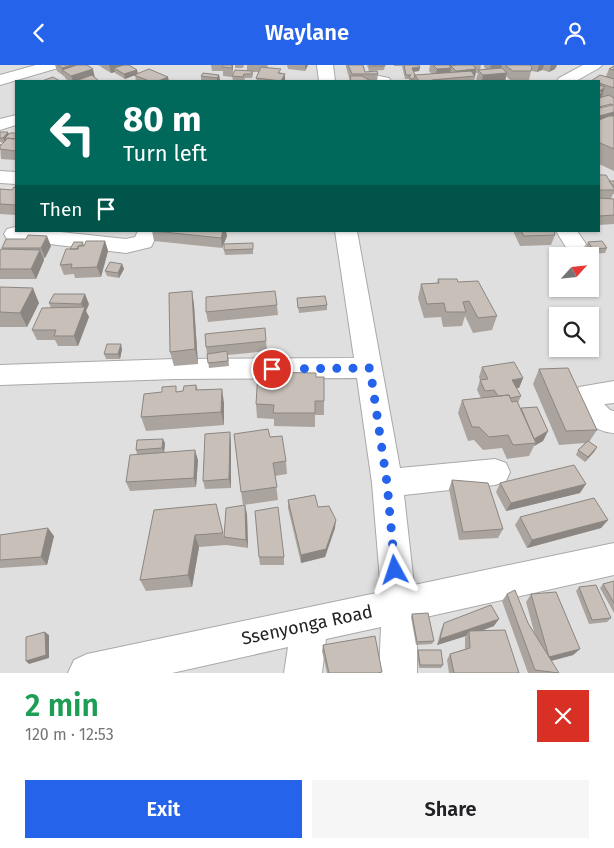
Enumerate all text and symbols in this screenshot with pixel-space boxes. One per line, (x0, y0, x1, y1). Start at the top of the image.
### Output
icon: back (25, 19, 53, 47)
text: Waylane (265, 19, 349, 46)
icon: person (561, 19, 589, 47)
text: 80 m (123, 98, 202, 140)
icon: left (40, 100, 105, 165)
text: Turn left (123, 140, 207, 167)
icon: arrive (92, 195, 120, 223)
text: Then (40, 198, 82, 221)
north arrow (549, 247, 599, 297)
map controls (549, 247, 599, 357)
button: search (549, 307, 599, 357)
pin (251, 348, 293, 390)
icon: arrive (258, 355, 286, 383)
position arrow (368, 543, 420, 595)
street label: Ssenyonga Road (239, 600, 375, 650)
text: 2 min (25, 688, 99, 724)
button: close (537, 690, 589, 742)
text: 120 m · 12:53 (25, 725, 114, 744)
button: Exit (25, 780, 302, 838)
button: Share (312, 780, 589, 838)

